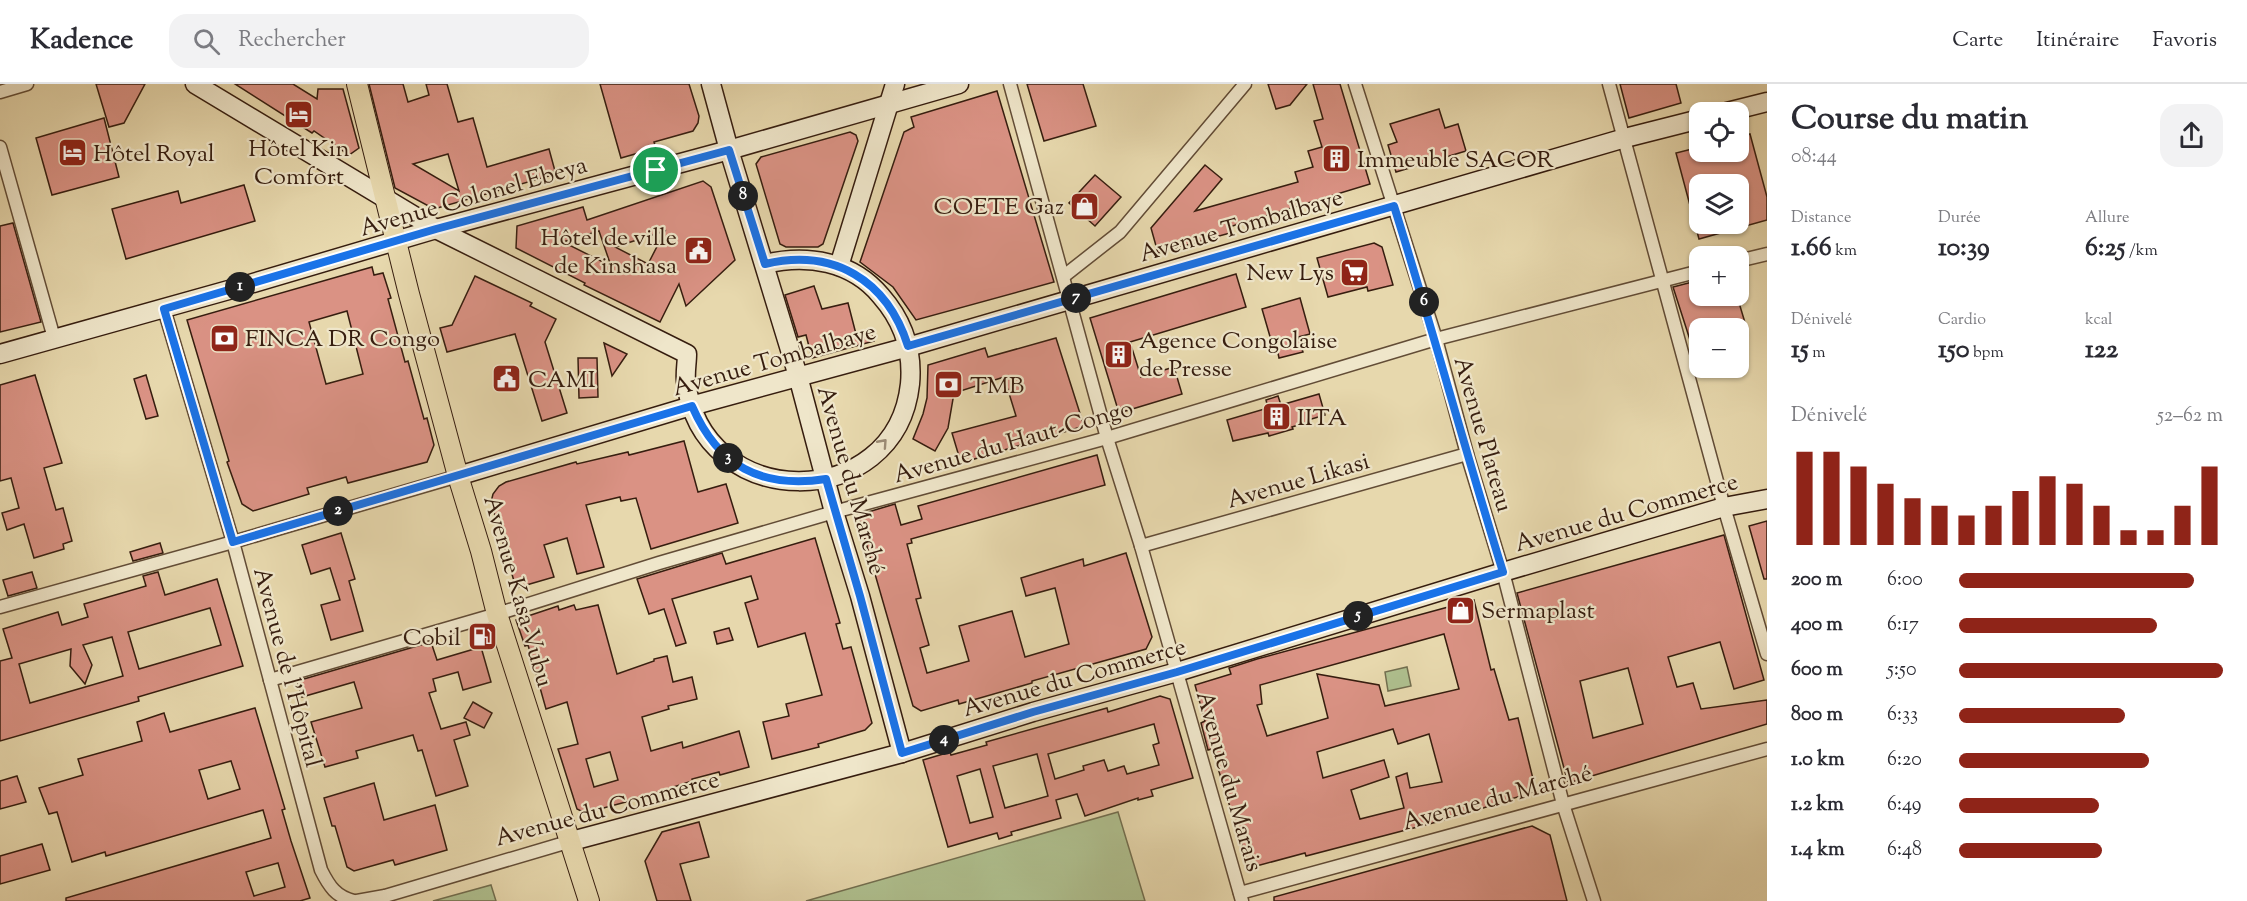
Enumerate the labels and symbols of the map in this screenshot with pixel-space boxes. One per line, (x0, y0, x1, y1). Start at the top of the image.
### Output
hotel icon: Hôtel Kin Comfort (283, 99, 315, 131)
place label: Hôtel Kin Comfort (248, 133, 350, 195)
hotel icon: Hôtel Royal (56, 137, 88, 169)
place label: Hôtel Royal (93, 138, 215, 172)
building icon: Immeuble SACOR (1320, 143, 1352, 175)
pin (630, 144, 681, 195)
place label: Immeuble SACOR (1357, 144, 1555, 178)
street label: Avenue Colonel Ebeya (356, 149, 591, 247)
pin: 8 (728, 181, 758, 211)
street label: Avenue Tombalbaye (1136, 182, 1347, 272)
shop icon: COETE Gaz (1069, 190, 1101, 222)
place label: COETE Gaz (933, 191, 1064, 225)
place label: Hôtel de ville de Kinshasa (541, 222, 677, 284)
public building icon: Hôtel de ville de Kinshasa (682, 235, 714, 267)
supermarket icon: New Lys (1339, 256, 1371, 288)
place label: New Lys (1246, 257, 1334, 291)
pin: 1 (225, 272, 255, 302)
pin: 7 (1061, 283, 1091, 313)
pin: 6 (1409, 287, 1439, 317)
street label: Avenue Tombalbaye (669, 316, 880, 406)
bank icon: FINCA DR Congo (208, 322, 240, 354)
place label: FINCA DR Congo (245, 323, 440, 357)
place label: Agence Congolaise de Presse (1139, 325, 1337, 387)
building icon: Agence Congolaise de Presse (1102, 338, 1134, 370)
street label: Avenue Plateau (1444, 353, 1521, 516)
public building icon: CAMI (491, 363, 523, 395)
place label: CAMI (528, 364, 596, 398)
bank icon: TMB (933, 369, 965, 401)
place label: TMB (970, 370, 1024, 404)
street label: Avenue du Marché (807, 382, 893, 579)
street label: Avenue du Haut-Congo (890, 392, 1137, 493)
building icon: IITA (1260, 401, 1292, 433)
place label: IITA (1297, 402, 1348, 436)
one-way arrow (876, 439, 887, 450)
pin: 3 (713, 443, 743, 473)
street label: Avenue Likasi (1223, 445, 1374, 519)
street label: Avenue du Commerce (1511, 466, 1742, 562)
street label: Avenue Kasa-Vubu (473, 492, 561, 691)
pin: 2 (323, 496, 353, 526)
street label: Avenue de l’Hôpital (243, 564, 329, 771)
shop icon: Sermaplast (1444, 594, 1476, 626)
place label: Sermaplast (1481, 595, 1595, 629)
pin: 5 (1343, 601, 1373, 631)
fuel station icon: Cobil (466, 621, 498, 653)
place label: Cobil (403, 622, 461, 656)
street label: Avenue du Commerce (959, 631, 1190, 727)
street label: Avenue du Marais (1186, 687, 1270, 876)
pin: 4 (929, 725, 959, 755)
street label: Avenue du Marché (1399, 757, 1596, 841)
street label: Avenue du Commerce (492, 764, 723, 856)

